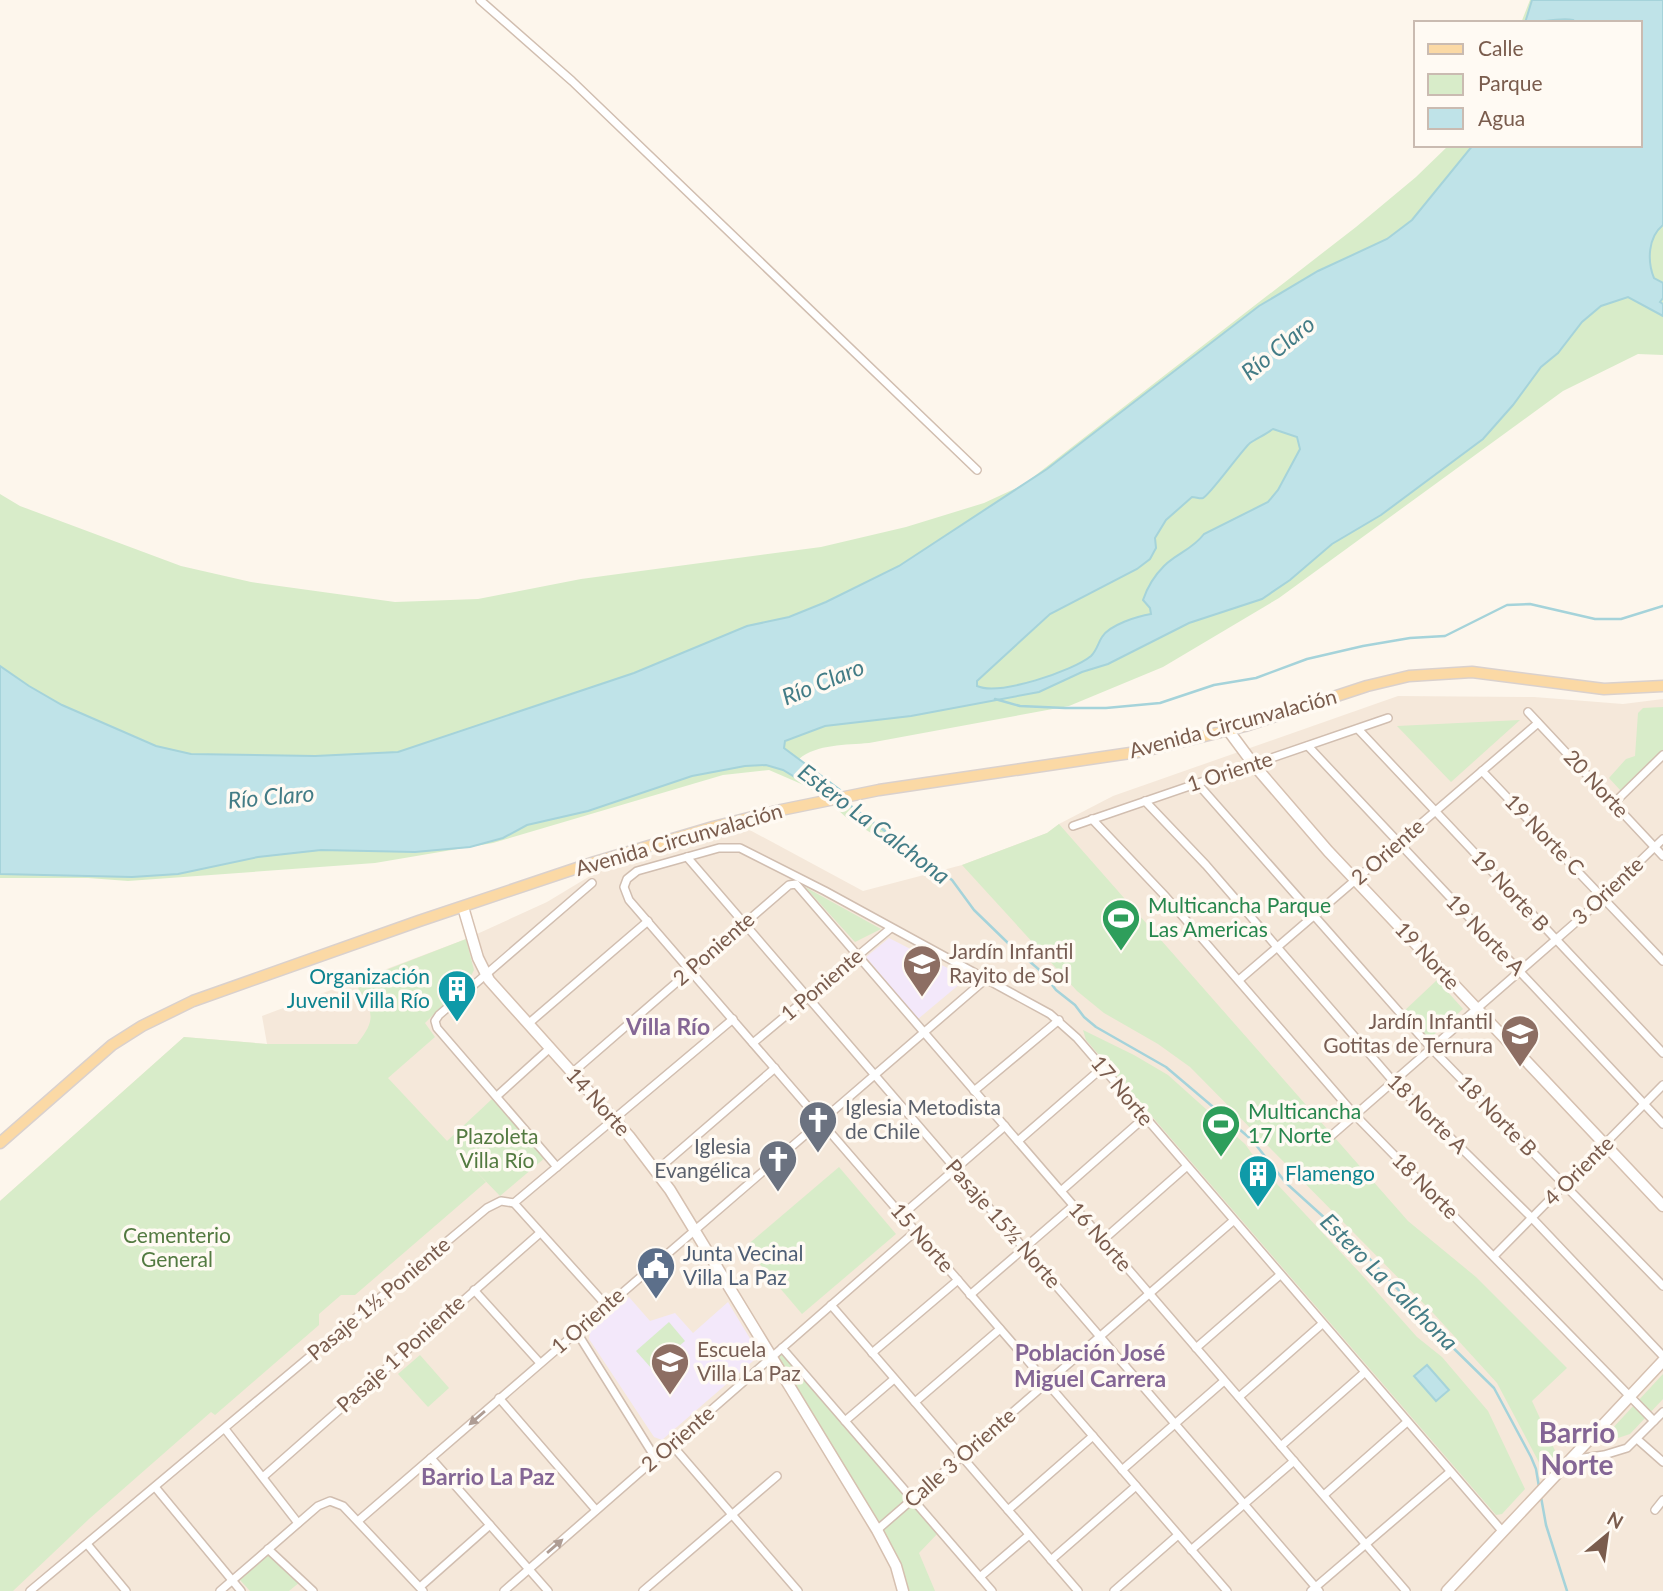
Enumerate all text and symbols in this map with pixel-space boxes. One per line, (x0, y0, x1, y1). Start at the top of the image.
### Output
legend (1414, 21, 1642, 147)
text: Calle (1478, 35, 1523, 60)
text: Parque (1478, 70, 1543, 95)
text: Agua (1478, 105, 1525, 130)
water label: Río Claro (1235, 309, 1320, 385)
water label: Río Claro (777, 652, 868, 710)
street label: Avenida Circunvalación (1126, 683, 1339, 762)
street label: 20 Norte (1559, 744, 1635, 822)
street label: 1 Oriente (1184, 745, 1275, 796)
water label: Estero La Calchona (793, 757, 956, 889)
water label: Río Claro (227, 778, 315, 814)
street label: 19 Norte C (1500, 788, 1590, 880)
street label: Avenida Circunvalación (572, 797, 785, 880)
street label: 2 Oriente (1346, 813, 1428, 889)
street label: 19 Norte B (1467, 844, 1555, 936)
street label: 3 Oriente (1566, 851, 1648, 929)
street label: 19 Norte A (1442, 888, 1531, 980)
place label: Multicancha Parque Las Americas (1148, 892, 1331, 941)
sports icon: Multicancha Parque Las Americas (1100, 897, 1142, 952)
street label: 2 Poniente (667, 906, 759, 990)
street label: 19 Norte (1390, 916, 1466, 994)
place label: Jardín Infantil Rayito de Sol (949, 938, 1074, 987)
street label: 1 Poniente (775, 942, 867, 1025)
school or university icon: Jardín Infantil Rayito de Sol (901, 943, 943, 998)
place label: Organización Juvenil Villa Río (287, 963, 430, 1012)
building icon: Organización Juvenil Villa Río (436, 968, 478, 1023)
place label: Jardín Infantil Gotitas de Ternura (1323, 1008, 1493, 1057)
district label: Villa Río (625, 1012, 710, 1040)
school or university icon: Jardín Infantil Gotitas de Ternura (1499, 1013, 1541, 1068)
street label: 17 Norte (1087, 1050, 1160, 1130)
street label: 14 Norte (562, 1062, 636, 1140)
street label: 18 Norte A (1383, 1068, 1474, 1159)
street label: 18 Norte B (1453, 1069, 1543, 1161)
place label: Iglesia Metodista de Chile (845, 1094, 1001, 1143)
place label: Multicancha 17 Norte (1248, 1098, 1361, 1147)
church icon: Iglesia Metodista de Chile (797, 1099, 839, 1154)
sports icon: Multicancha 17 Norte (1200, 1103, 1242, 1158)
park label: Plazoleta Villa Río (455, 1123, 539, 1172)
street label: 4 Oriente (1538, 1130, 1618, 1210)
place label: Iglesia Evangélica (654, 1133, 751, 1182)
church icon: Iglesia Evangélica (757, 1138, 799, 1193)
street label: 18 Norte (1388, 1147, 1464, 1223)
street label: Pasaje 15½ Norte (941, 1153, 1067, 1293)
building icon: Flamengo (1237, 1153, 1279, 1208)
place label: Flamengo (1285, 1160, 1375, 1185)
street label: 16 Norte (1064, 1196, 1138, 1276)
street label: 15 Norte (886, 1197, 960, 1277)
water label: Estero La Calchona (1315, 1207, 1464, 1356)
park label: Cementerio General (123, 1222, 231, 1271)
street label: Pasaje 1½ Poniente (302, 1231, 454, 1365)
place label: Junta Vecinal Villa La Paz (683, 1240, 803, 1289)
public building icon: Junta Vecinal Villa La Paz (635, 1245, 677, 1300)
street label: 1 Oriente (546, 1282, 628, 1358)
street label: Pasaje 1 Poniente (331, 1289, 469, 1417)
place label: Escuela Villa La Paz (697, 1336, 801, 1385)
district label: Población José Miguel Carrera (1014, 1338, 1166, 1392)
school or university icon: Escuela Villa La Paz (649, 1341, 691, 1396)
street label: 2 Oriente (636, 1400, 718, 1476)
street label: Calle 3 Oriente (898, 1402, 1020, 1512)
one-way arrow (468, 1410, 486, 1426)
district label: Barrio Norte (1539, 1415, 1615, 1481)
district label: Barrio La Paz (421, 1462, 555, 1490)
north arrow (1572, 1500, 1642, 1570)
text: N (1604, 1506, 1627, 1533)
one-way arrow (546, 1538, 564, 1554)

